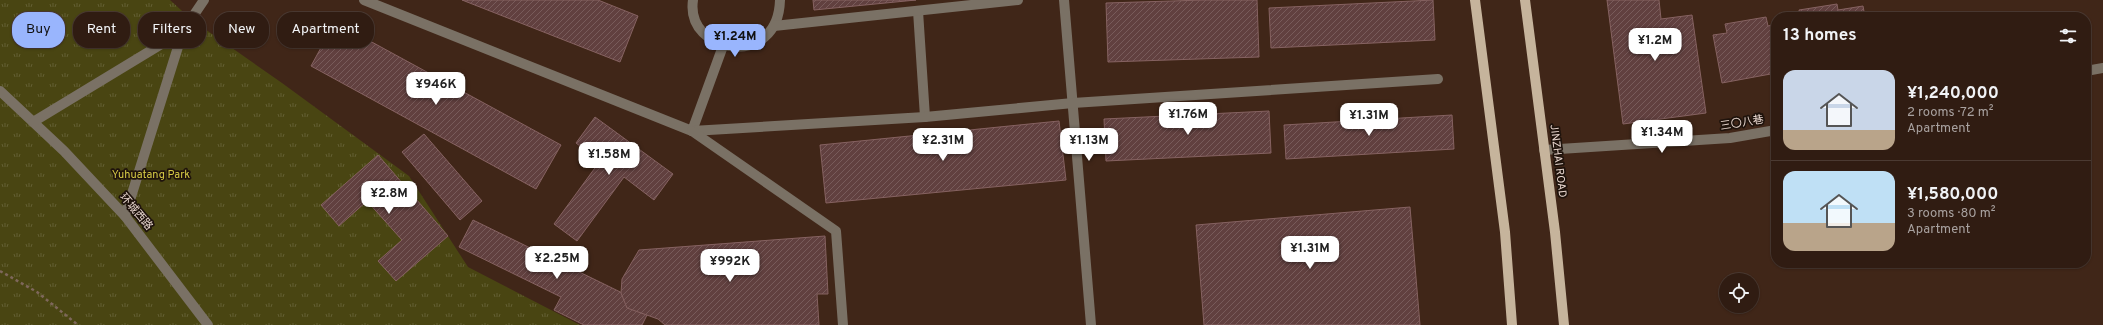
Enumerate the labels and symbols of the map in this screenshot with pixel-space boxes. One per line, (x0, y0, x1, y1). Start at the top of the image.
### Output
pin: ¥1.24M (702, 24, 768, 58)
pin: ¥1.2M (1627, 28, 1683, 62)
pin: ¥946K (408, 72, 464, 106)
pin: ¥1.76M (1155, 102, 1221, 136)
pin: ¥1.31M (1336, 103, 1402, 137)
street label: 三〇八巷 (1719, 113, 1765, 133)
pin: ¥1.34M (1629, 120, 1695, 154)
street label: JINZHAI ROAD (1547, 124, 1569, 198)
pin: ¥2.31M (910, 128, 976, 162)
pin: ¥1.13M (1056, 128, 1122, 162)
pin: ¥1.58M (576, 142, 642, 176)
park label: Yuhuatang Park (112, 168, 190, 182)
pin: ¥2.8M (361, 181, 417, 215)
street label: 环城西路 (116, 191, 156, 233)
pin: ¥1.31M (1277, 236, 1343, 270)
pin: ¥2.25M (524, 246, 590, 280)
pin: ¥992K (702, 249, 758, 283)

